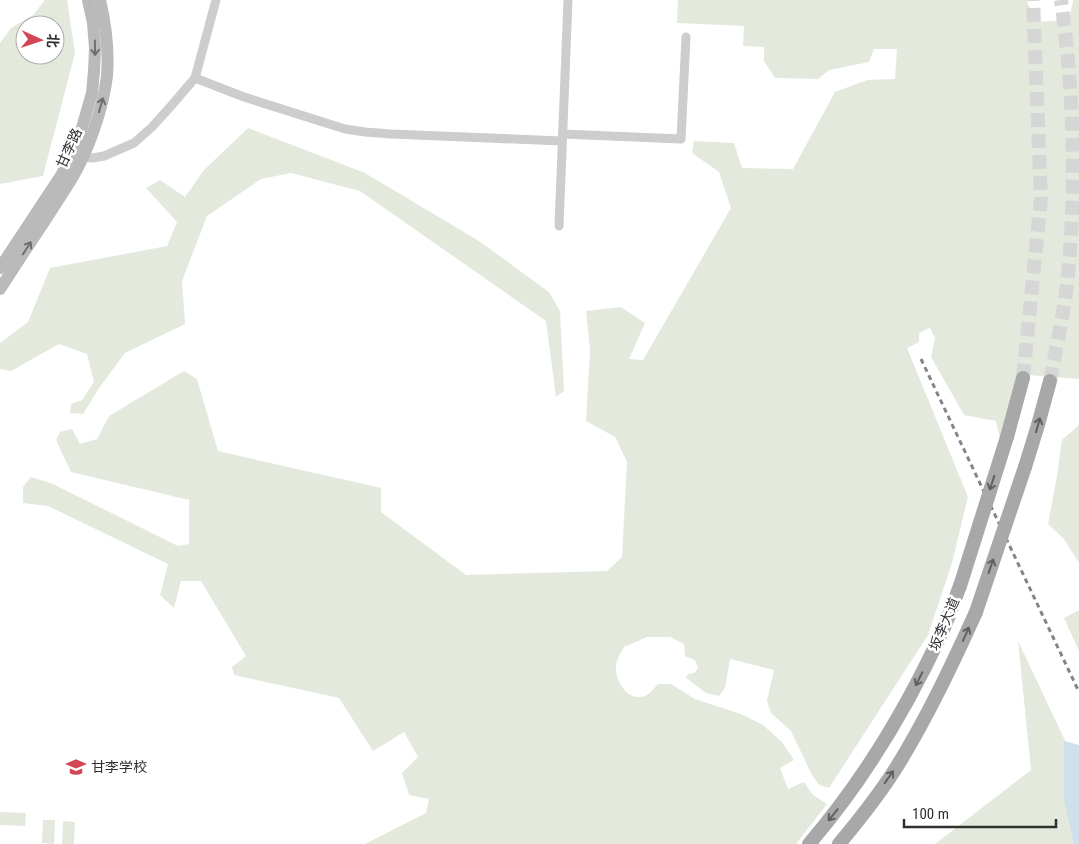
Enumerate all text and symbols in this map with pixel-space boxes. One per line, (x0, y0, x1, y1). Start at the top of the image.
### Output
north arrow (15, 15, 65, 65)
text: 北 (45, 33, 61, 48)
one-way arrow (90, 40, 100, 56)
one-way arrow (97, 97, 106, 113)
street label: 甘李路 (53, 126, 85, 170)
one-way arrow (21, 241, 32, 255)
one-way arrow (1034, 417, 1043, 433)
one-way arrow (987, 475, 997, 491)
one-way arrow (987, 558, 997, 574)
street label: 坂李大道 (926, 595, 962, 653)
one-way arrow (961, 627, 971, 642)
one-way arrow (914, 671, 924, 686)
school or university icon: 甘李学校 (65, 756, 87, 778)
place label: 甘李学校 (91, 759, 147, 775)
one-way arrow (884, 770, 894, 784)
scale bar (904, 796, 1056, 828)
text: 100 m (912, 805, 949, 823)
one-way arrow (827, 809, 838, 822)

